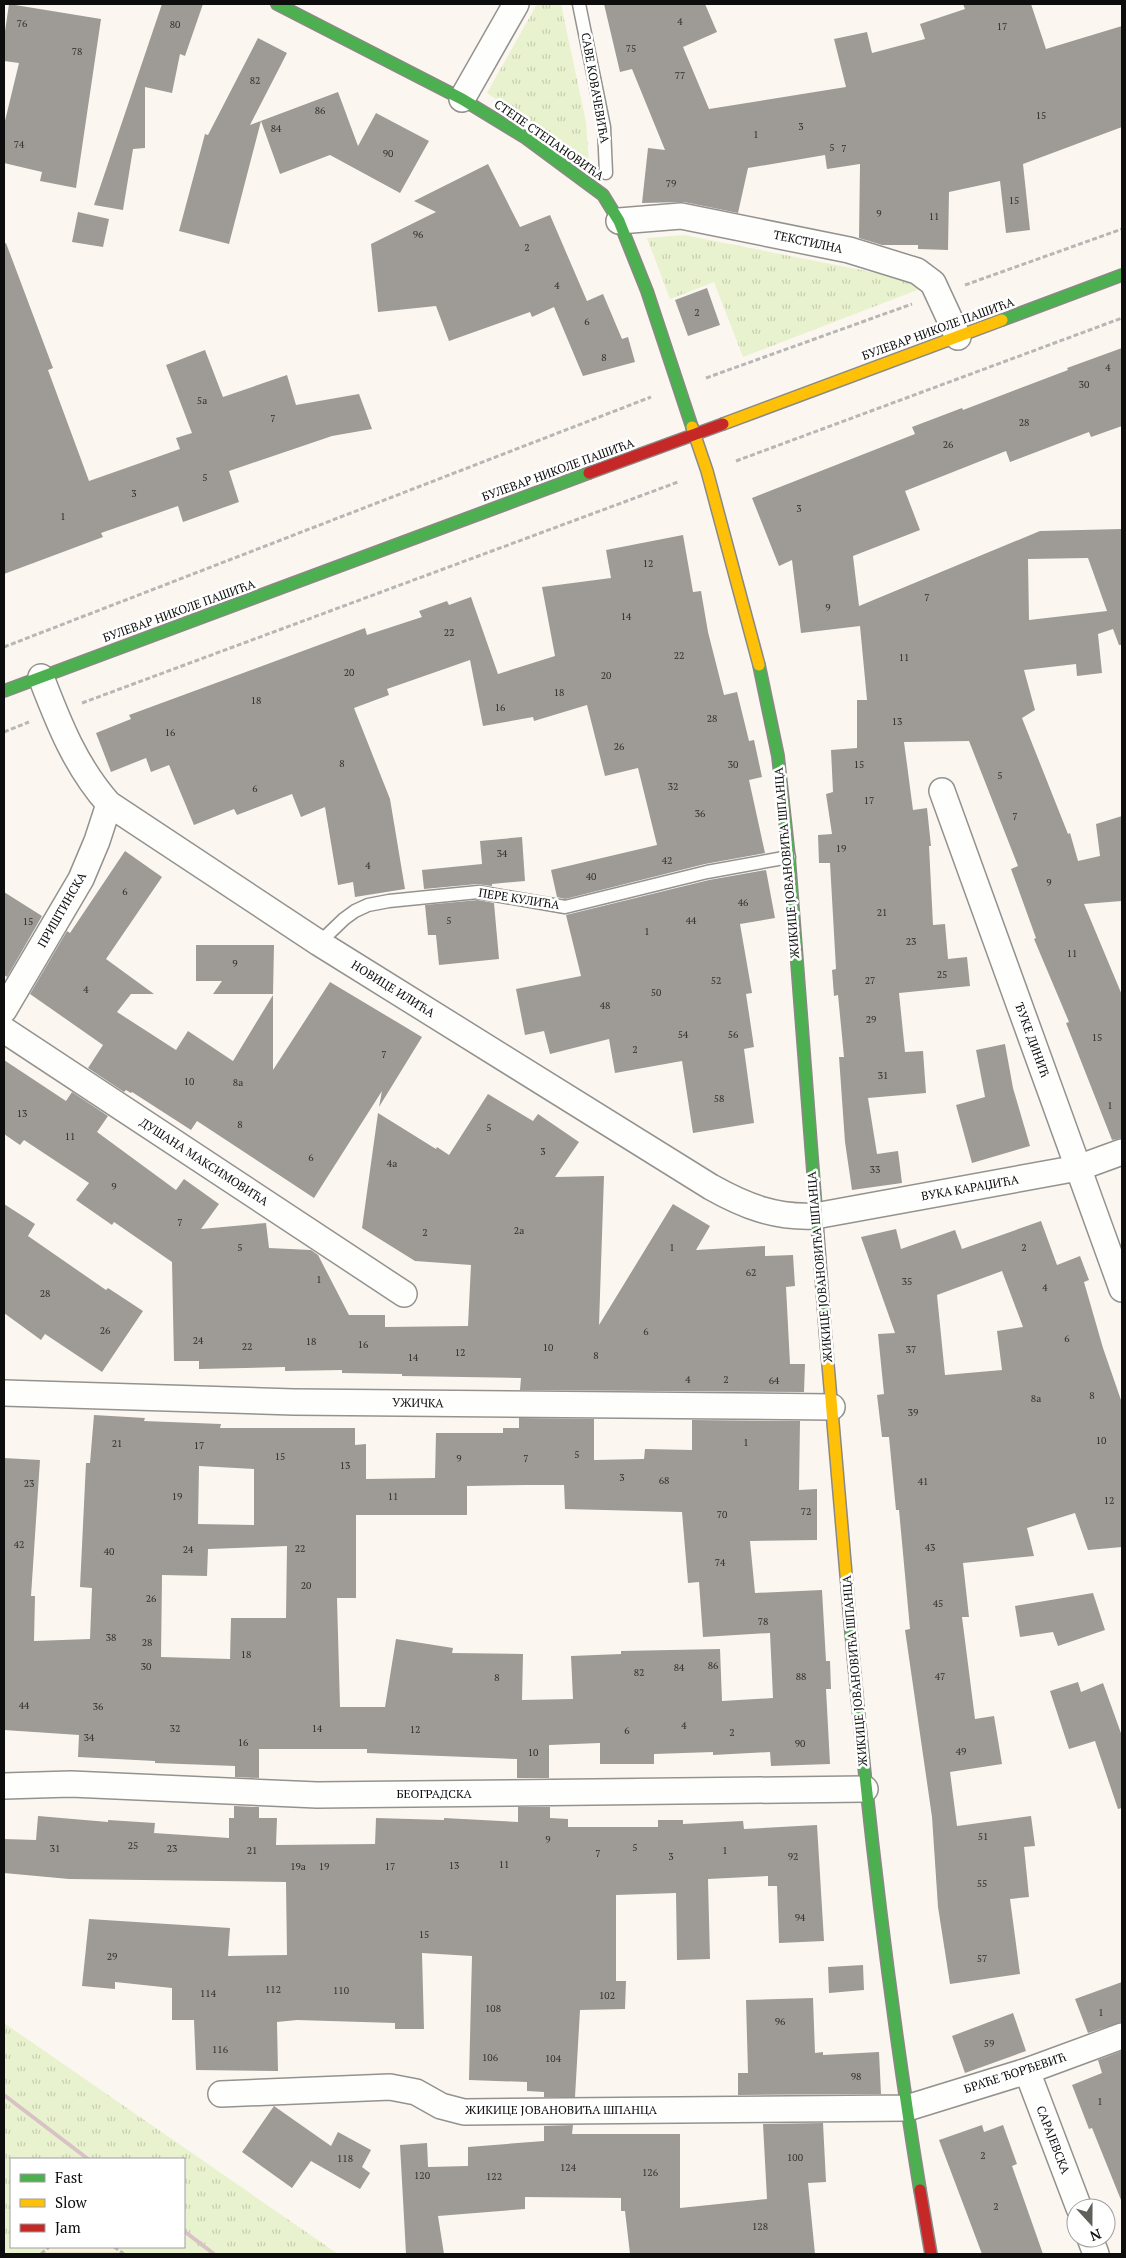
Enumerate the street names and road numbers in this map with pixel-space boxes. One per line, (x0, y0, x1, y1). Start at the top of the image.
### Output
street label: САВЕ КОВАЧЕВИЋА (578, 31, 613, 145)
street label: СТЕПЕ СТЕПАНОВИЋА (492, 96, 608, 184)
street label: ТЕКСТИЛНА (772, 227, 845, 256)
street label: БУЛЕВАР НИКОЛЕ ПАШИЋА (860, 294, 1017, 363)
street label: БУЛЕВАР НИКОЛЕ ПАШИЋА (480, 435, 637, 504)
street label: БУЛЕВАР НИКОЛЕ ПАШИЋА (101, 576, 258, 645)
street label: ЖИКИЦЕ ЈОВАНОВИЋА ШПАНЦА (771, 766, 802, 959)
street label: ПРИШТИНСКА (34, 869, 90, 950)
street label: ПЕРЕ КУЛИЋА (478, 885, 561, 912)
street label: НОВИЦЕ ИЛИЋА (349, 957, 438, 1021)
street label: ЂУКЕ ДИНИЋ (1012, 1000, 1053, 1080)
street label: ДУШАНА МАКСИМОВИЋА (137, 1114, 272, 1209)
street label: ЖИКИЦЕ ЈОВАНОВИЋА ШПАНЦА (804, 1170, 835, 1363)
street label: ВУКА КАРАЏИЋА (920, 1171, 1021, 1203)
street label: УЖИЧКА (392, 1395, 445, 1410)
street label: ЖИКИЦЕ ЈОВАНОВИЋА ШПАНЦА (839, 1574, 870, 1767)
street label: БЕОГРАДСКА (396, 1786, 472, 1801)
street label: БРАЋЕ ЂОРЂЕВИЋ (962, 2049, 1068, 2096)
street label: ЖИКИЦЕ ЈОВАНОВИЋА ШПАНЦА (465, 2102, 658, 2117)
street label: САРАЈЕВСКА (1034, 2104, 1074, 2177)

